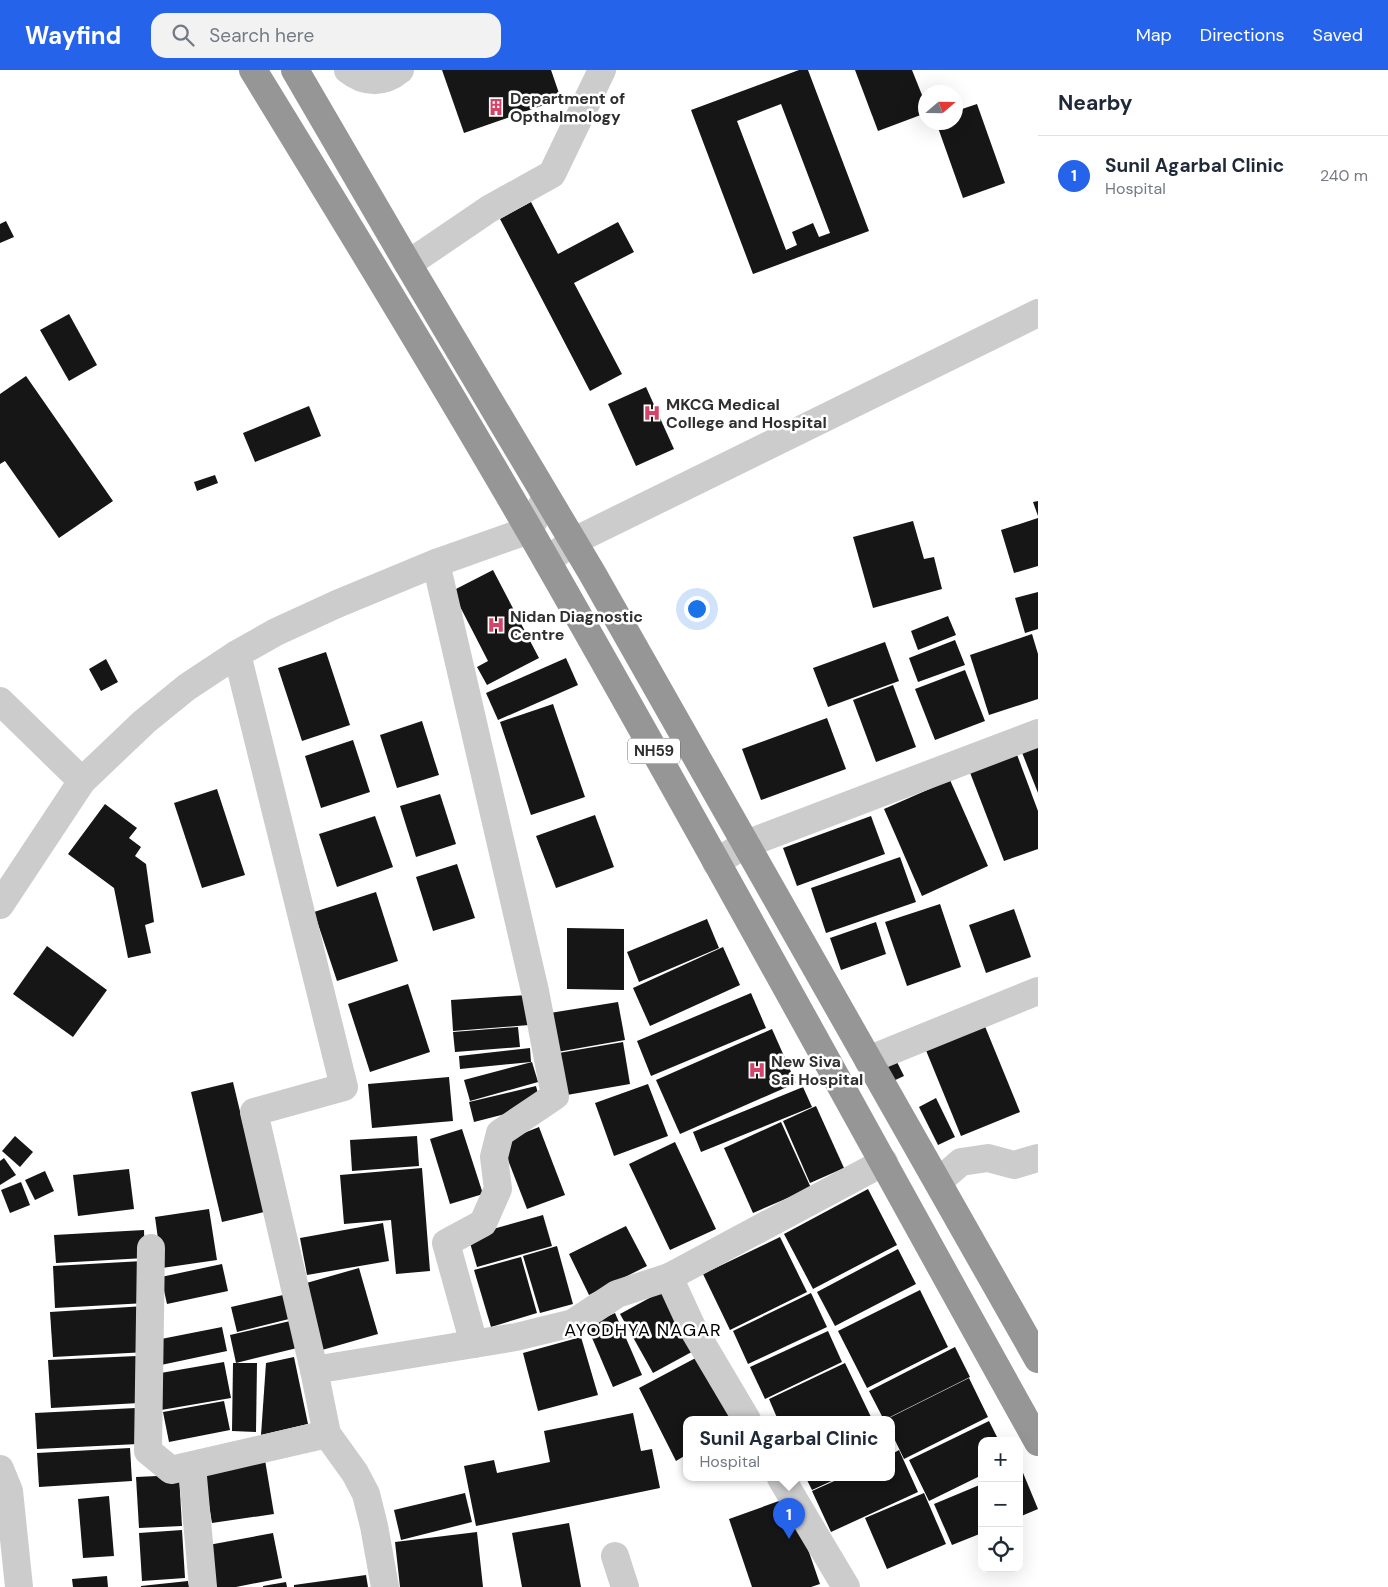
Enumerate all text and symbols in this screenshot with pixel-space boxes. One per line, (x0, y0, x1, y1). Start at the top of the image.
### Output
search box (151, 13, 501, 58)
text: Wayfind (25, 20, 121, 51)
icon: search (169, 21, 197, 49)
text: Search here (209, 23, 314, 48)
text: Map (1136, 23, 1172, 47)
text: Directions (1200, 23, 1285, 47)
text: Saved (1313, 23, 1363, 47)
north arrow (918, 85, 963, 130)
place label: Department of Opthalmology (510, 88, 625, 127)
text: Nearby (1058, 89, 1132, 117)
building icon: Department of Opthalmology (486, 97, 506, 117)
text: Sunil Agarbal Clinic (1105, 153, 1284, 178)
text: 1 (1071, 165, 1077, 186)
text: 240 m (1320, 165, 1368, 186)
text: Hospital (1105, 178, 1166, 199)
place label: MKCG Medical College and Hospital (666, 394, 827, 433)
hospital icon: MKCG Medical College and Hospital (642, 403, 662, 423)
your location (684, 596, 710, 622)
place label: Nidan Diagnostic Centre (510, 606, 643, 645)
hospital icon: Nidan Diagnostic Centre (486, 615, 506, 635)
road number: NH59 (628, 738, 680, 764)
place label: New Siva Sai Hospital (771, 1051, 863, 1090)
hospital icon: New Siva Sai Hospital (747, 1060, 767, 1080)
district label: AYODHYA NAGAR (564, 1318, 722, 1342)
popup (683, 1416, 895, 1481)
text: Sunil Agarbal Clinic (699, 1426, 879, 1451)
map controls (978, 1437, 1023, 1572)
button: + (978, 1437, 1023, 1482)
text: Hospital (699, 1451, 760, 1472)
button: − (978, 1482, 1023, 1527)
pin: 1 (773, 1498, 805, 1539)
button: locate (978, 1527, 1023, 1572)

